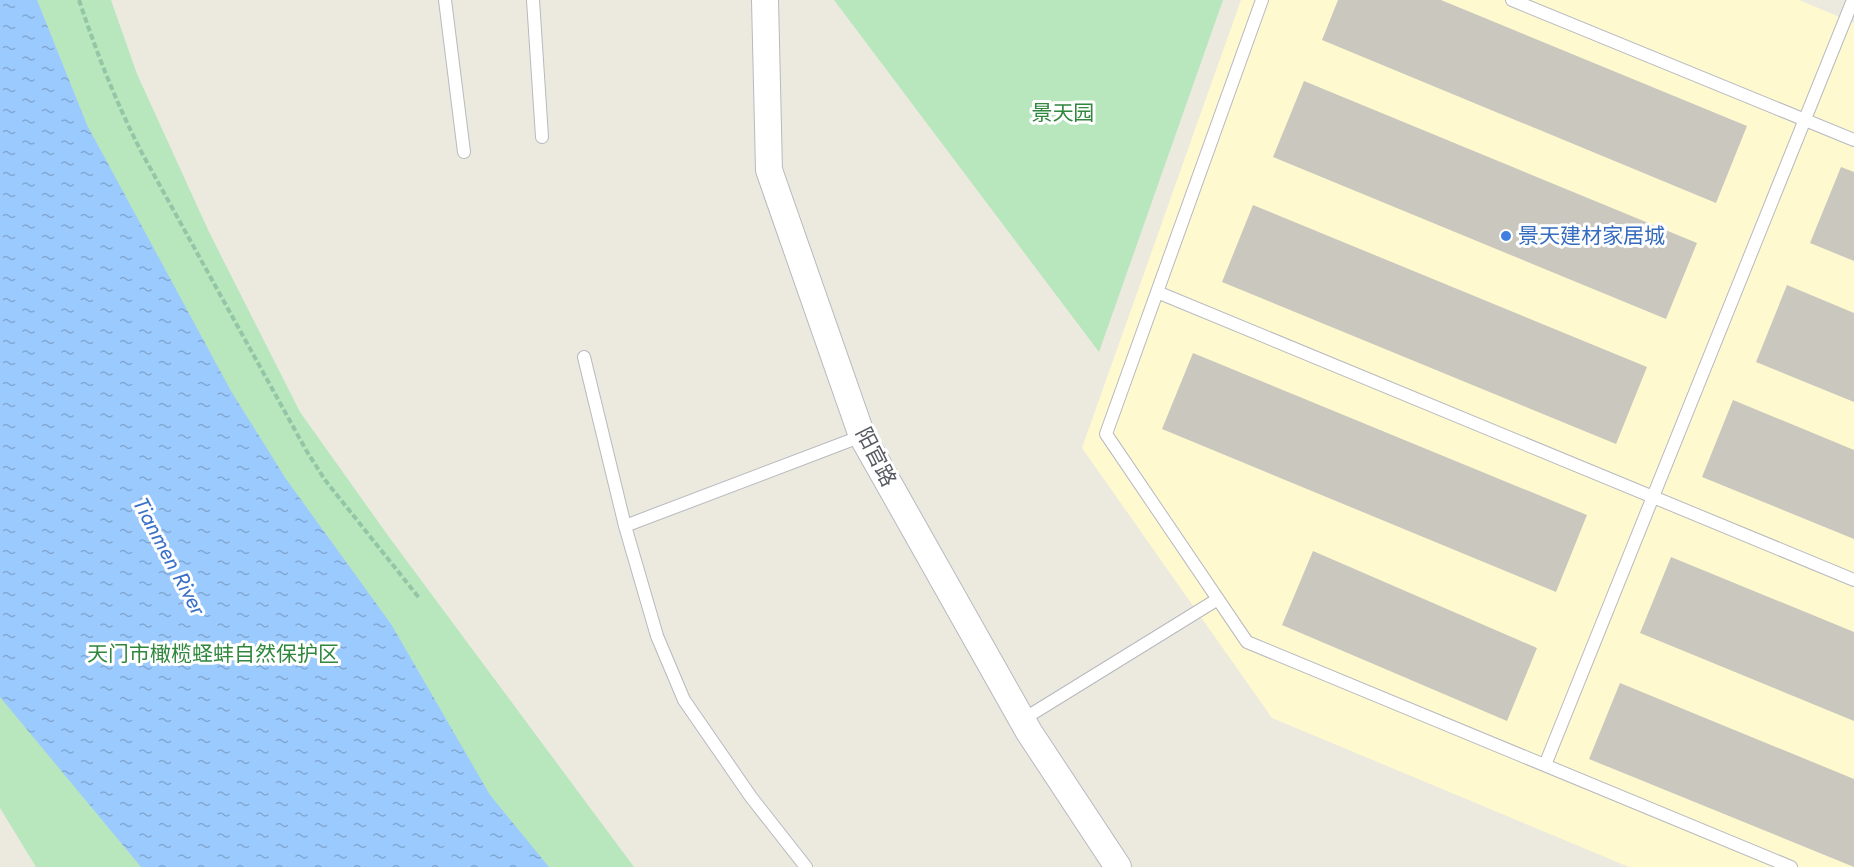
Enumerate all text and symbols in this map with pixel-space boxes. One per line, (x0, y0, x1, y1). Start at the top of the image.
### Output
park label: 景天园 (1032, 98, 1095, 128)
place label: 景天建材家居城 (1518, 221, 1665, 251)
marker: 景天建材家居城 (1499, 229, 1513, 243)
street label: 阳官路 (848, 422, 904, 492)
water label: Tianmen River (126, 491, 215, 622)
park label: 天门市橄榄蛏蚌自然保护区 (87, 639, 339, 669)

